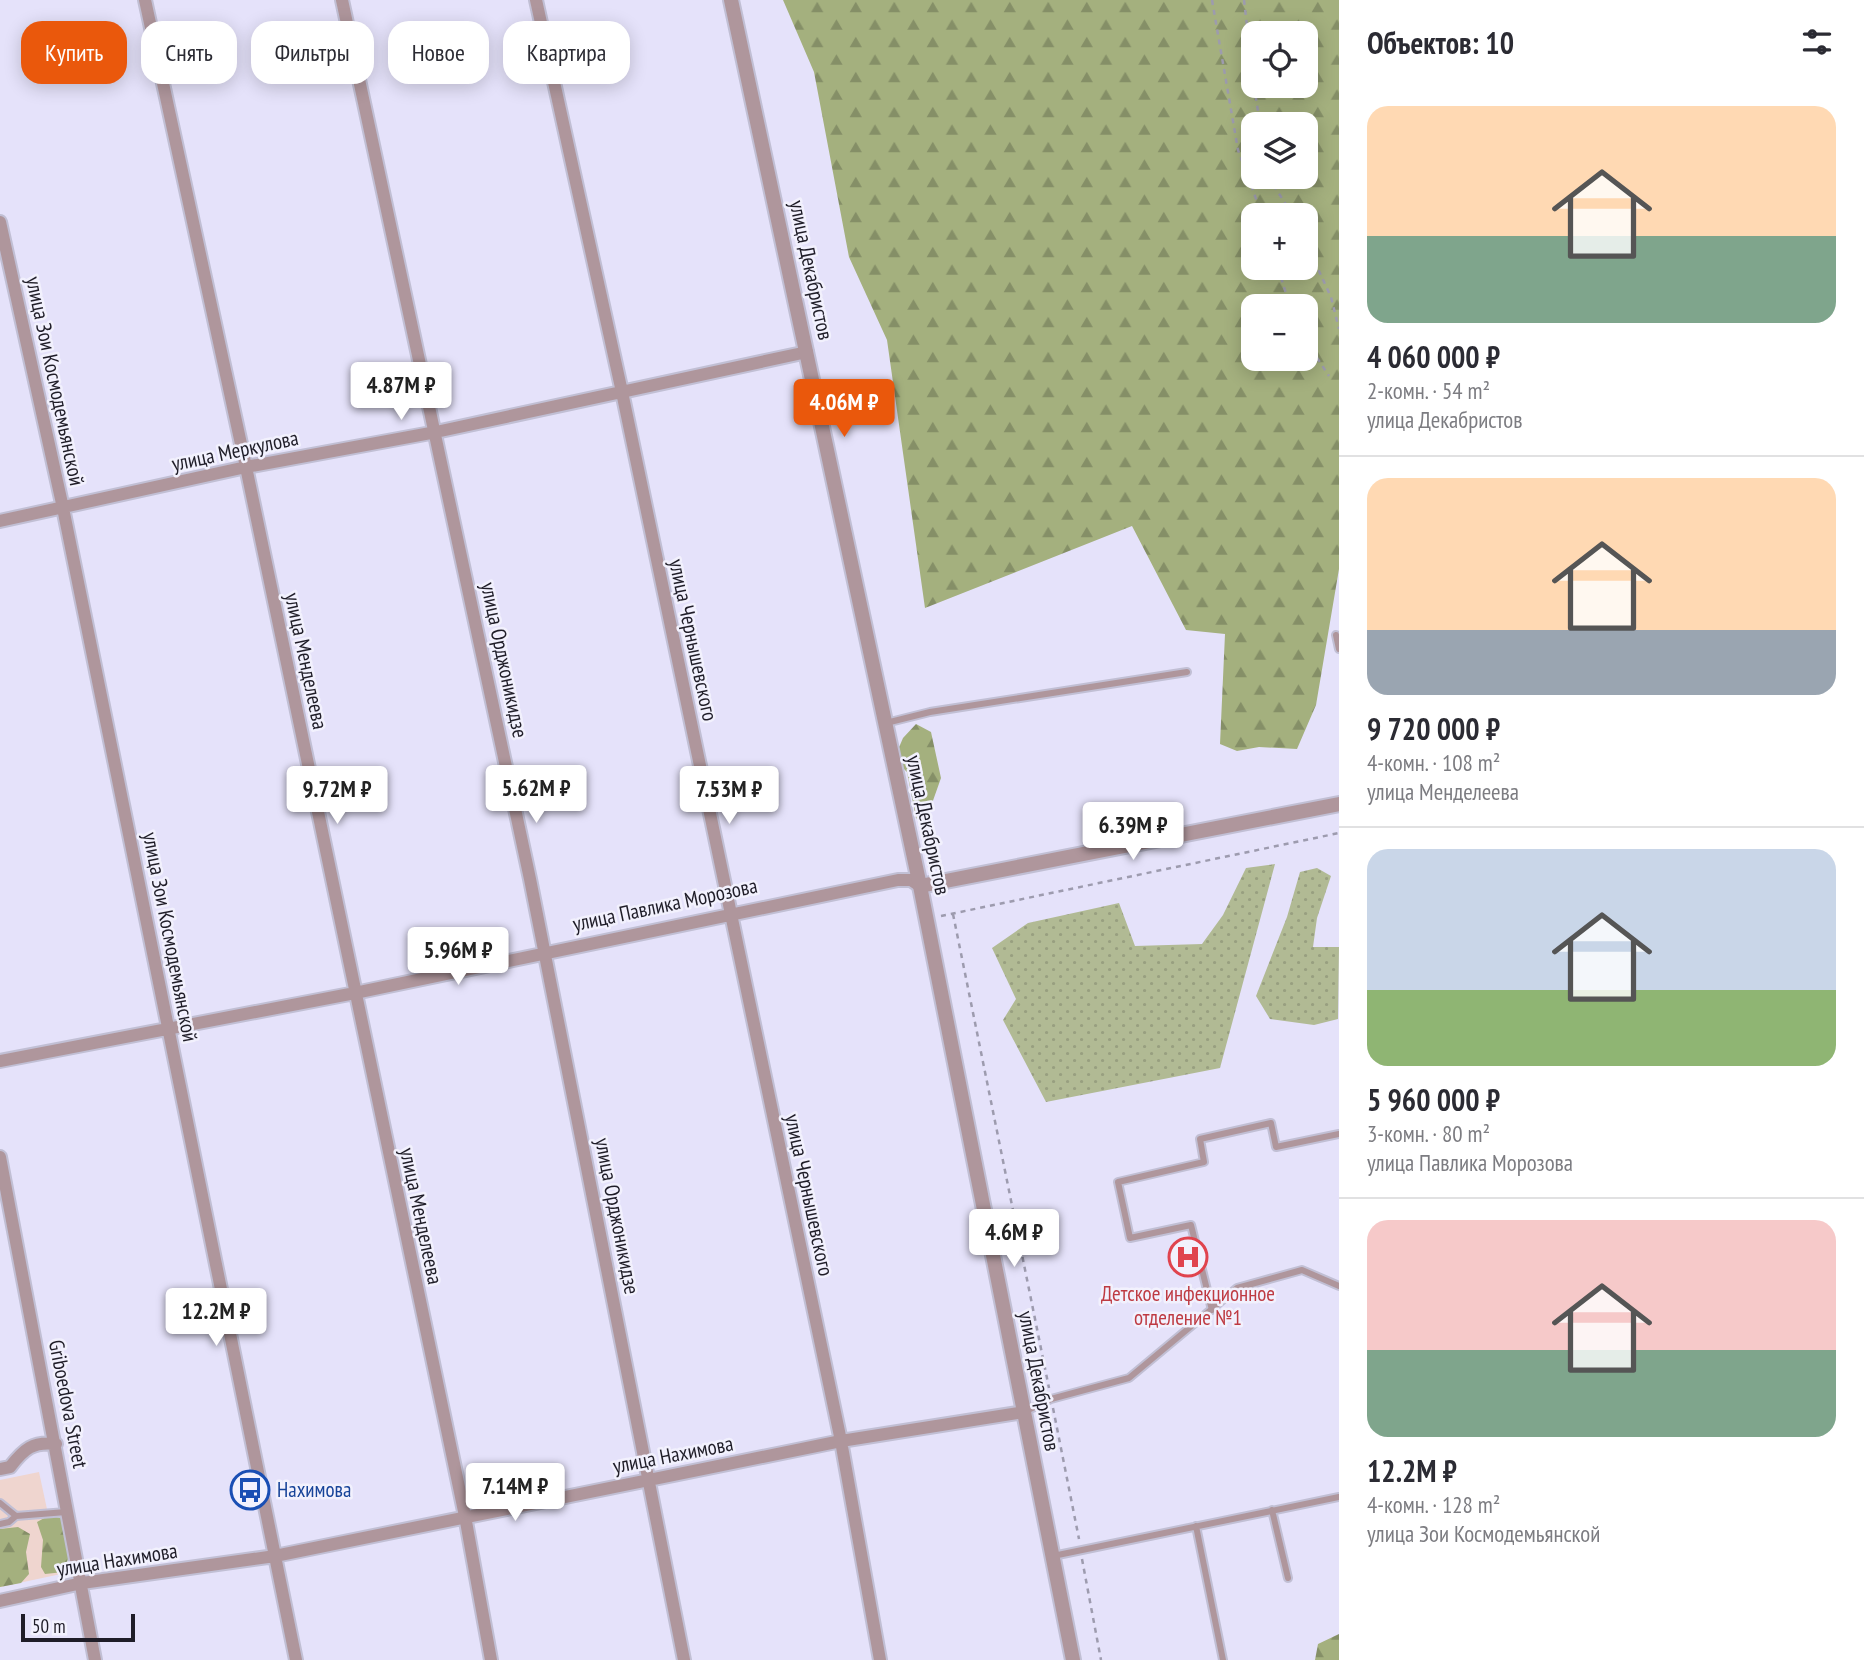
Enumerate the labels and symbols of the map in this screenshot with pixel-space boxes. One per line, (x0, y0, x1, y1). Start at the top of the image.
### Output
street label: улица Декабристов (784, 198, 839, 342)
street label: улица Зои Космодемьянской (20, 274, 91, 488)
pin: 4.87M ₽ (336, 362, 466, 422)
pin: 4.06M ₽ (779, 380, 909, 439)
street label: улица Меркулова (169, 424, 301, 477)
street label: улица Чернышевского (663, 556, 724, 723)
street label: улица Орджоникидзе (475, 580, 534, 740)
street label: улица Менделеева (279, 590, 334, 732)
street label: улица Декабристов (901, 753, 956, 897)
pin: 9.72M ₽ (272, 766, 402, 826)
pin: 5.62M ₽ (471, 766, 601, 825)
pin: 7.53M ₽ (664, 766, 794, 826)
pin: 6.39M ₽ (1068, 802, 1198, 862)
street label: улица Зои Космодемьянской (137, 830, 204, 1044)
street label: улица Павлика Морозова (570, 872, 760, 937)
pin: 5.96M ₽ (393, 928, 523, 987)
street label: улица Чернышевского (779, 1111, 840, 1278)
street label: улица Орджоникидзе (589, 1136, 646, 1296)
street label: улица Менделеева (394, 1145, 449, 1287)
pin: 4.6M ₽ (957, 1210, 1071, 1269)
hospital icon: Детское инфекционное отделение №1 (1167, 1236, 1209, 1278)
place label: Детское инфекционное отделение №1 (1101, 1280, 1275, 1331)
pin: 12.2M ₽ (151, 1288, 281, 1348)
street label: улица Декабристов (1013, 1309, 1066, 1453)
street label: Griboedova Street (43, 1338, 94, 1470)
street label: улица Нахимова (610, 1430, 735, 1479)
pin: 7.14M ₽ (450, 1464, 580, 1523)
bus stop icon: Нахимова (229, 1469, 271, 1511)
place label: Нахимова (277, 1476, 351, 1503)
street label: улица Нахимова (55, 1537, 179, 1582)
scale bar (21, 1611, 135, 1643)

